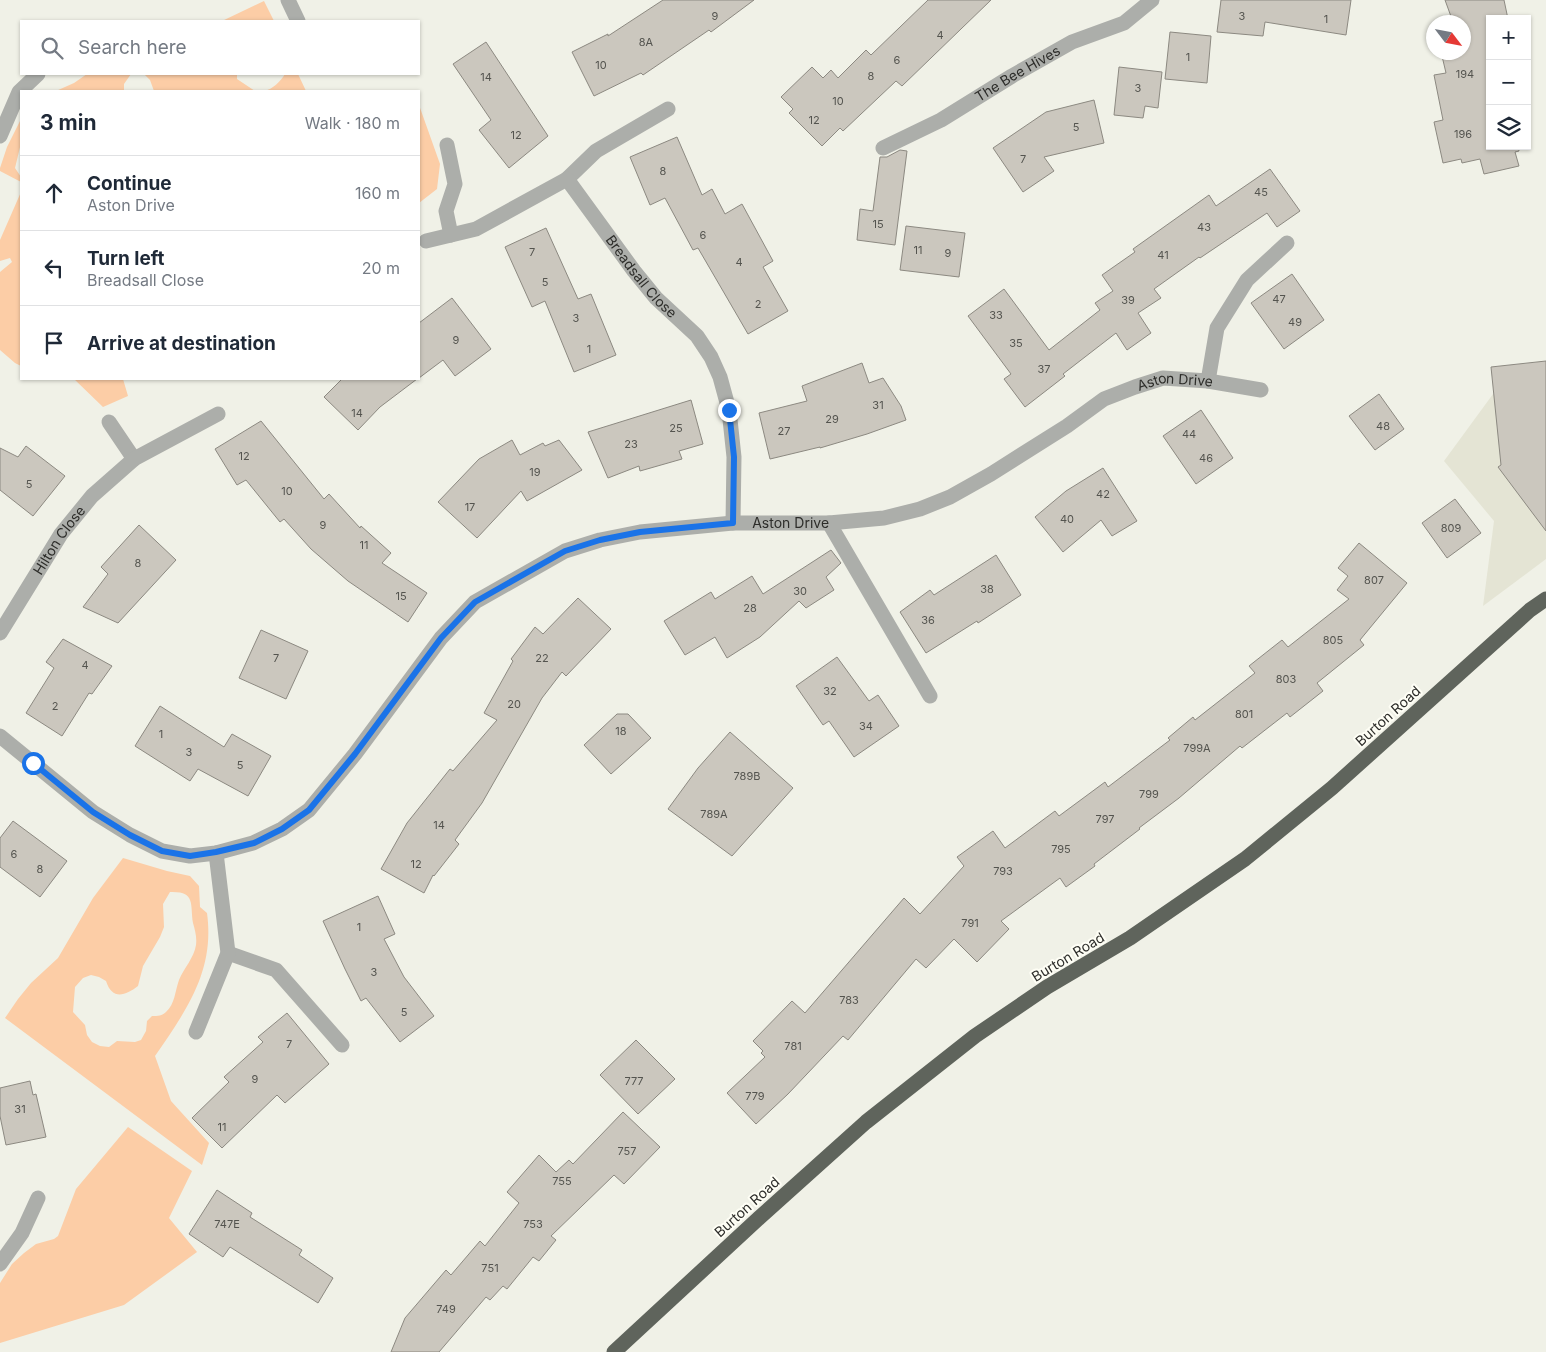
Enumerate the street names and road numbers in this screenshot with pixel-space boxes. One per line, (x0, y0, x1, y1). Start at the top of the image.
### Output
street label: The Bee Hives (972, 42, 1063, 105)
street label: Breadsall Close (603, 231, 681, 321)
street label: Aston Drive (1135, 368, 1214, 394)
street label: Hilton Close (29, 502, 89, 578)
street label: Aston Drive (752, 514, 829, 531)
street label: Burton Road (1352, 682, 1424, 749)
street label: Burton Road (1028, 928, 1107, 985)
street label: Burton Road (711, 1173, 783, 1240)

